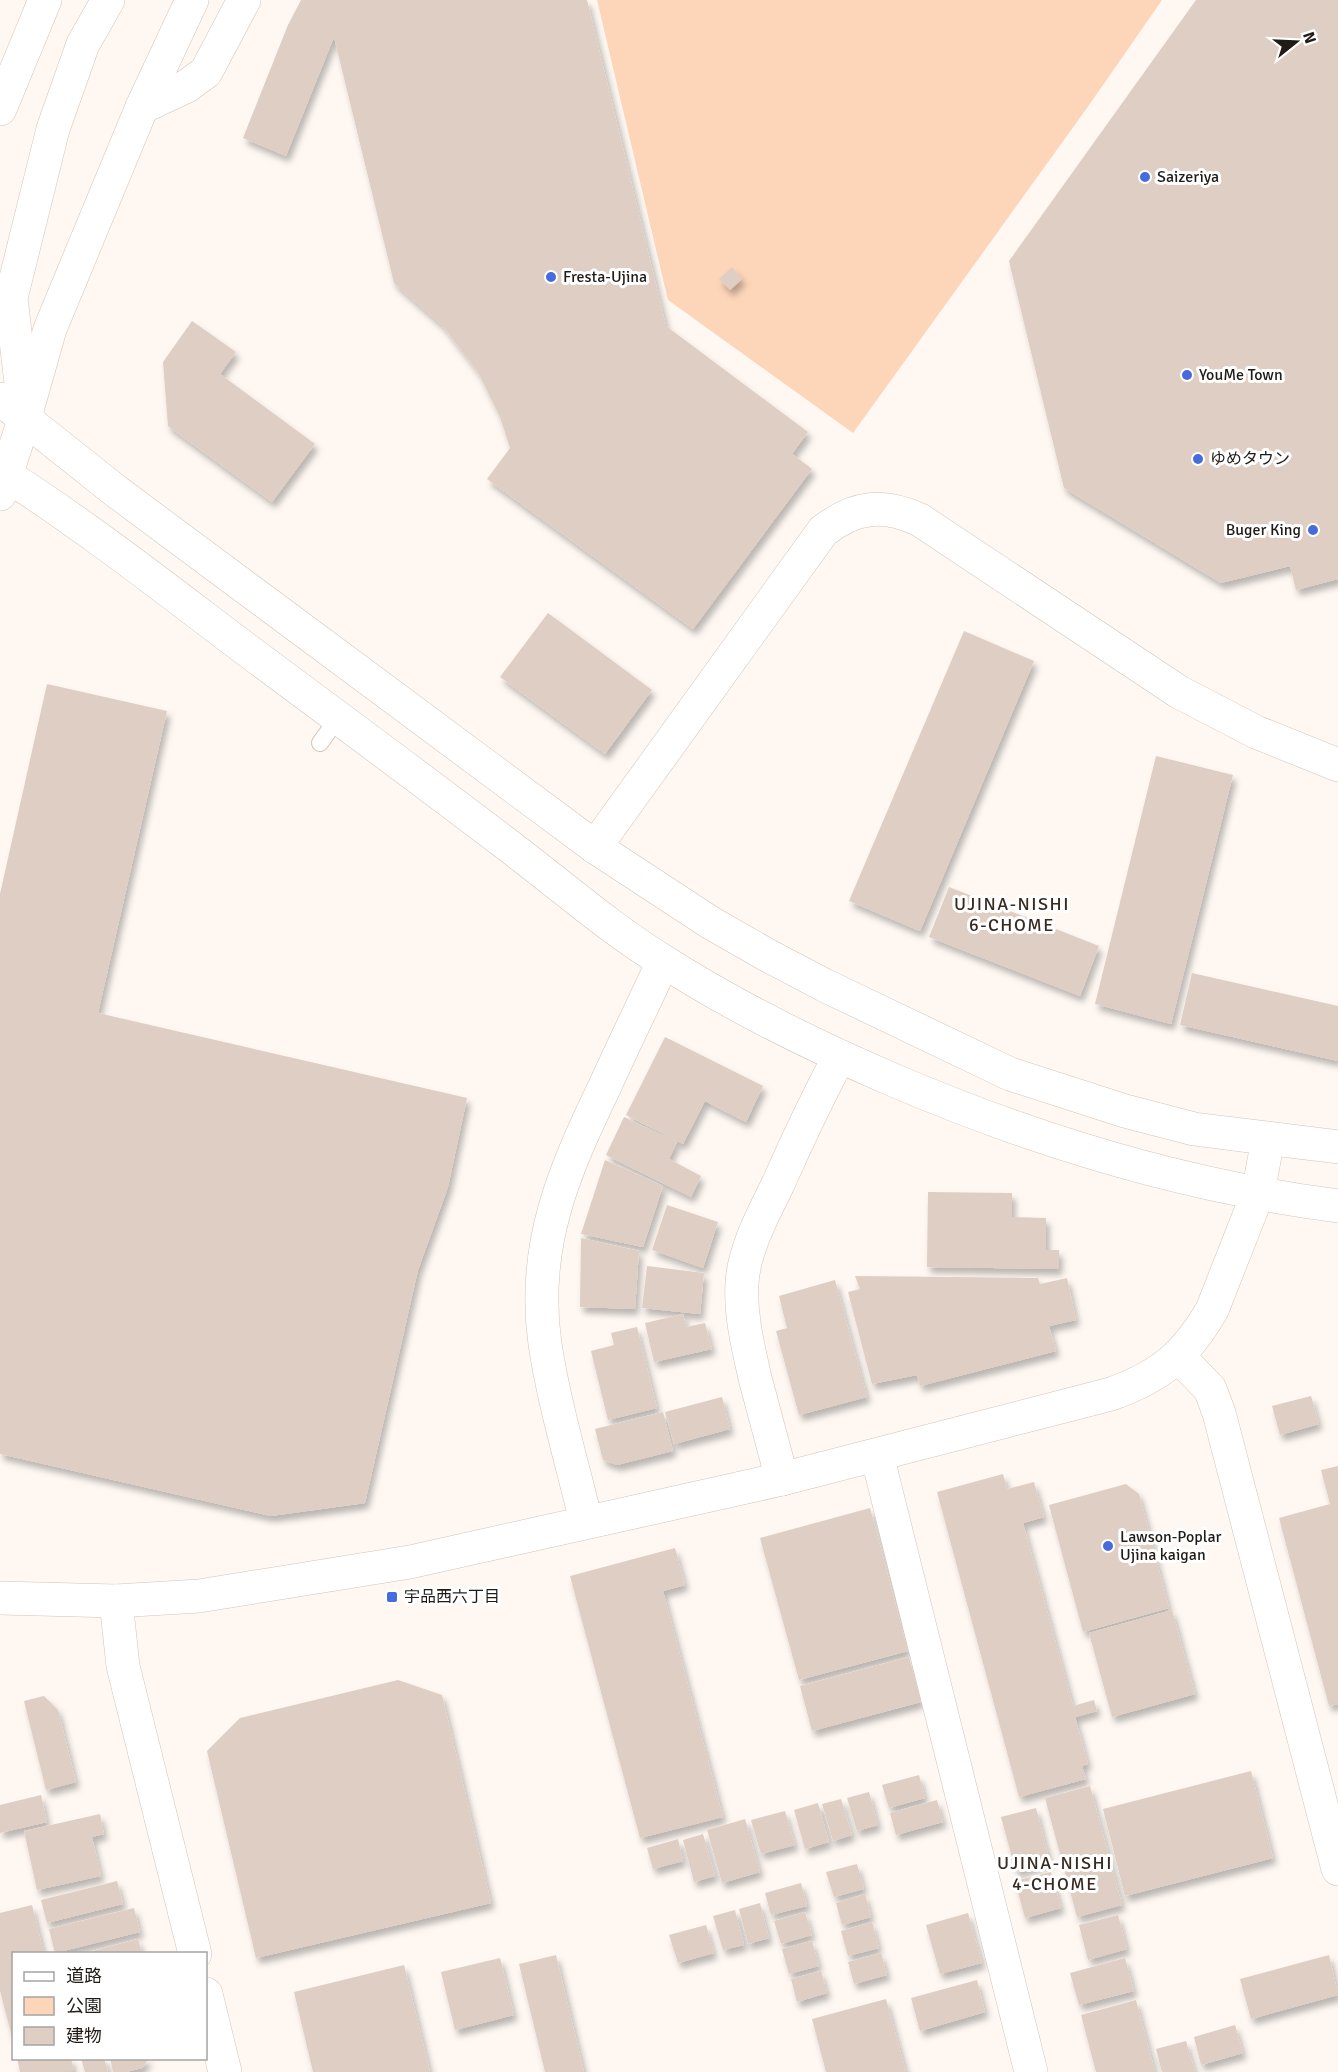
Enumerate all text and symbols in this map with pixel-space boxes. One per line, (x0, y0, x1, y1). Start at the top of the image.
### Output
north arrow (1266, 12, 1326, 72)
text: N (1298, 29, 1321, 46)
place label: Saizeriya (1157, 167, 1219, 187)
marker: Saizeriya (1138, 170, 1152, 184)
place label: Fresta-Ujina (563, 267, 647, 287)
marker: Fresta-Ujina (544, 270, 558, 284)
place label: YouMe Town (1199, 365, 1283, 385)
marker: YouMe Town (1180, 368, 1194, 382)
place label: ゆめタウン (1210, 449, 1290, 469)
marker: ゆめタウン (1191, 452, 1205, 466)
place label: Buger King (1226, 520, 1301, 540)
marker: Buger King (1306, 523, 1320, 537)
district label: UJINA-NISHI 6-CHOME (954, 893, 1070, 936)
place label: Lawson-Poplar Ujina kaigan (1120, 1527, 1222, 1565)
marker: Lawson-Poplar Ujina kaigan (1101, 1539, 1115, 1553)
place label: 宇品西六丁目 (404, 1587, 500, 1607)
marker: 宇品西六丁目 (385, 1590, 399, 1604)
district label: UJINA-NISHI 4-CHOME (997, 1852, 1113, 1895)
legend (12, 1952, 207, 2060)
text: 道路 (66, 1965, 102, 1987)
text: 公園 (66, 1995, 102, 2017)
text: 建物 (66, 2025, 102, 2047)

